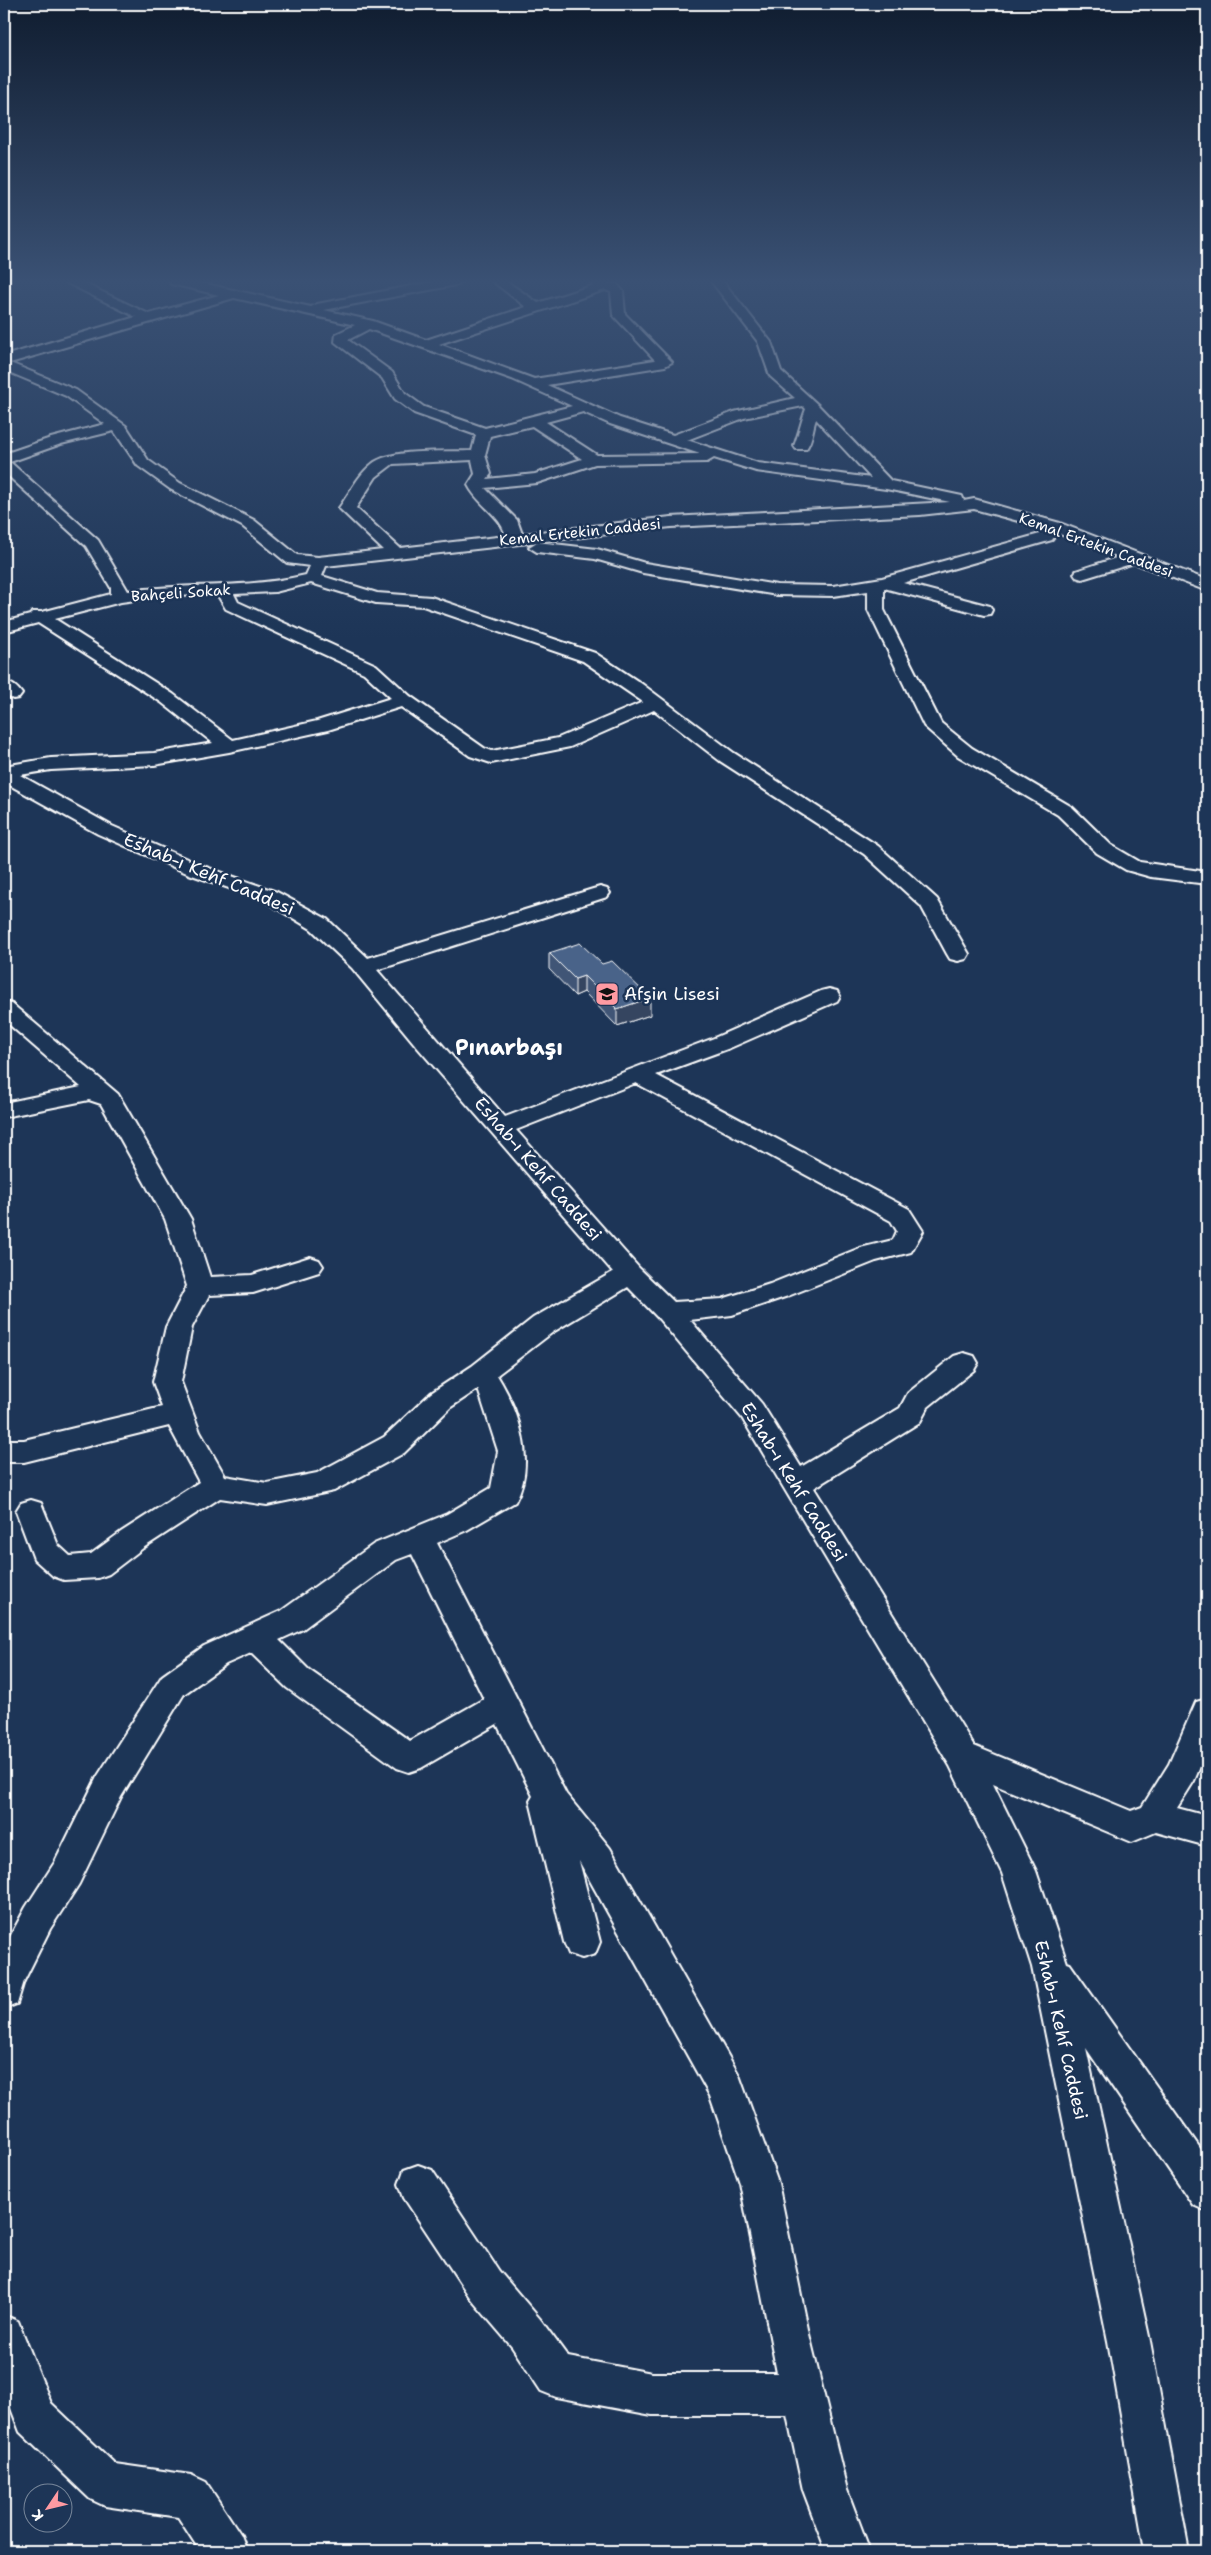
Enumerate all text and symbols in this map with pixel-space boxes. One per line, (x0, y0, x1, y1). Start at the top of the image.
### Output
street label: Kemal Ertekin Caddesi (1016, 508, 1176, 582)
street label: Kemal Ertekin Caddesi (498, 514, 662, 550)
street label: Bahçeli Sokak (131, 580, 231, 606)
street label: Eshab-ı Kehf Caddesi (120, 827, 298, 921)
school or university icon: Afşin Lisesi (594, 981, 620, 1007)
place label: Afşin Lisesi (624, 982, 720, 1006)
district label: Pınarbaşı (455, 1033, 563, 1062)
street label: Eshab-ı Kehf Caddesi (469, 1092, 607, 1246)
street label: Eshab-ı Kehf Caddesi (735, 1398, 853, 1566)
street label: Eshab-ı Kehf Caddesi (1029, 1938, 1093, 2122)
north arrow (22, 2482, 72, 2532)
text: K (27, 2506, 47, 2525)

